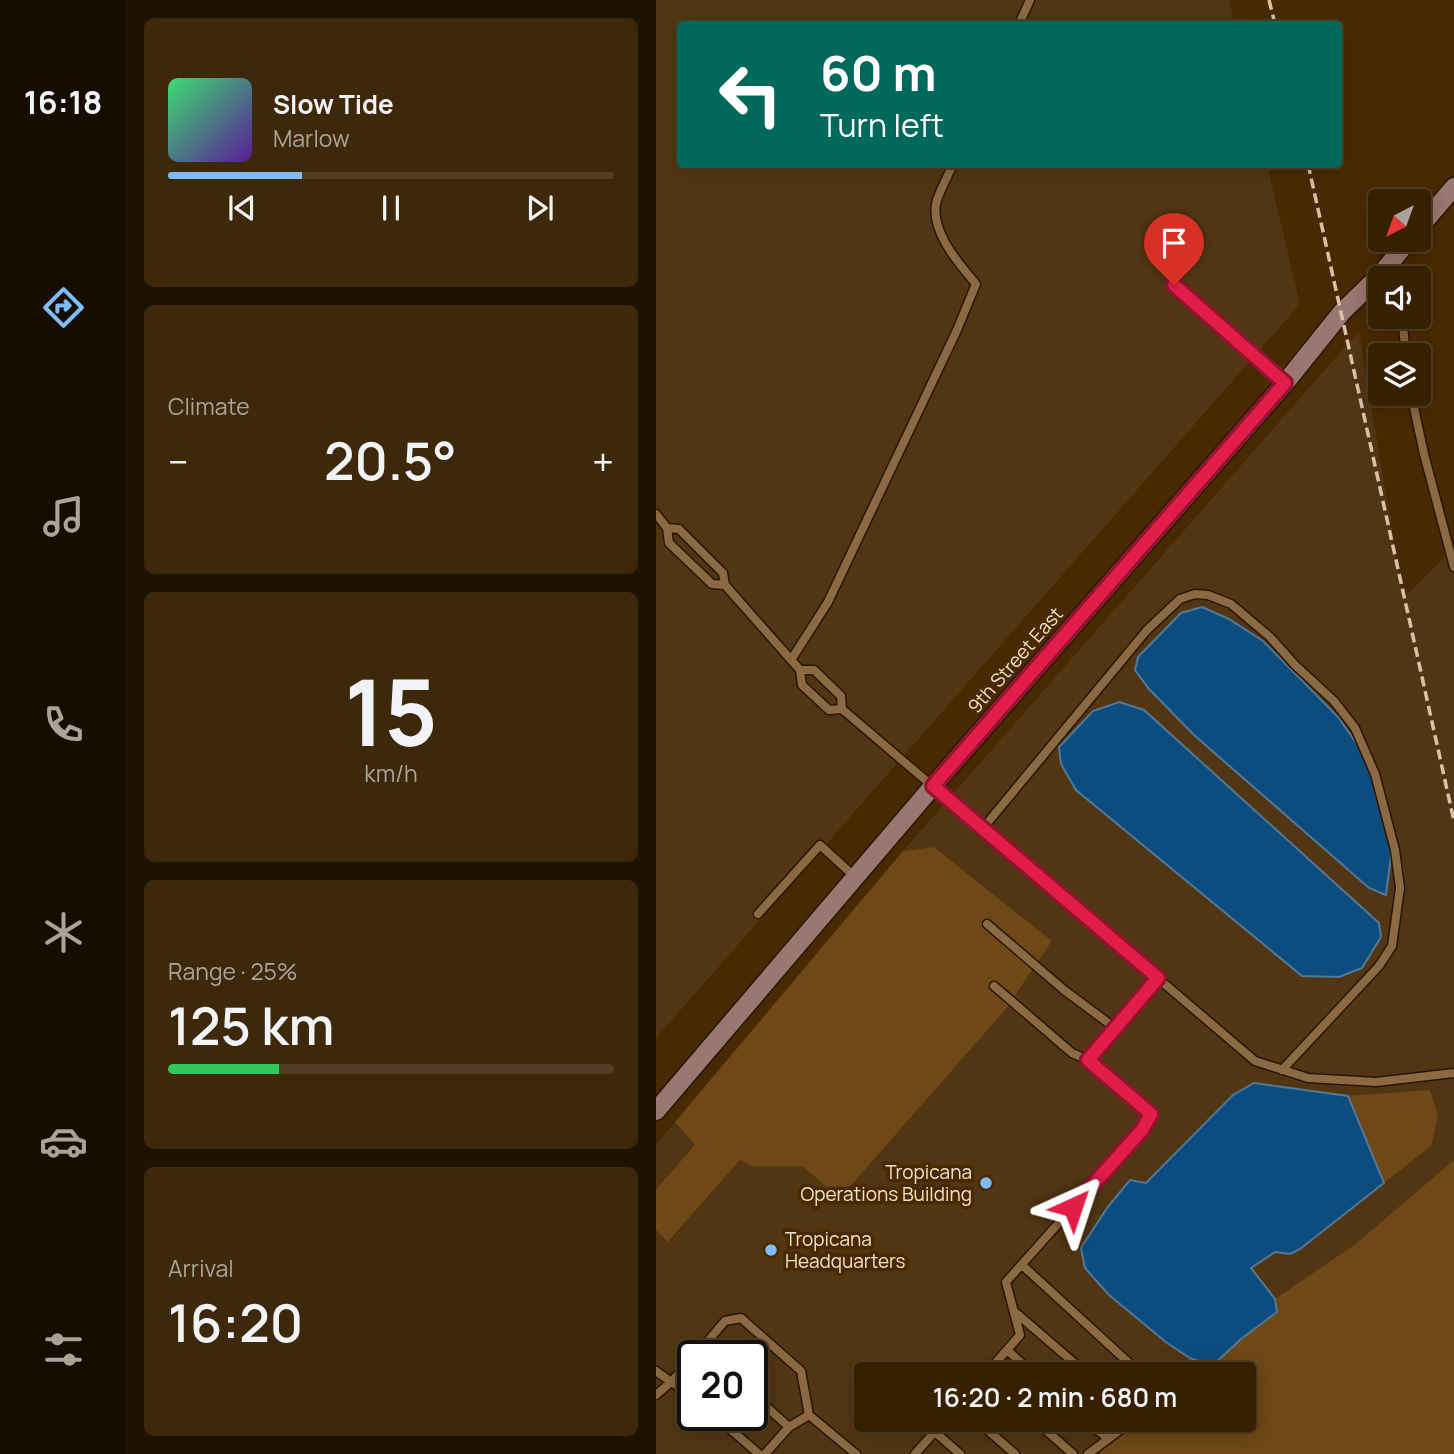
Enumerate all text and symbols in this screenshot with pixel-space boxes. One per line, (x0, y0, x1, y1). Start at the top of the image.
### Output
text: 60 m (820, 39, 937, 106)
icon: left (705, 49, 796, 140)
text: 16:18 (24, 80, 102, 124)
text: Slow Tide (273, 86, 394, 122)
text: Turn left (820, 103, 944, 147)
text: Marlow (273, 122, 350, 154)
icon: previous (223, 189, 261, 227)
icon: pause (372, 189, 410, 227)
icon: next (521, 189, 559, 227)
north arrow (1368, 189, 1431, 252)
map controls (1368, 189, 1431, 406)
pin (1144, 213, 1204, 285)
icon: arrive (1155, 224, 1193, 262)
button: sound (1368, 266, 1431, 329)
icon: directions (39, 283, 88, 332)
button: layers (1368, 343, 1431, 406)
text: Climate (168, 390, 250, 422)
text: 20.5° (324, 425, 457, 496)
text: − (168, 435, 189, 487)
text: + (592, 435, 614, 487)
icon: music (39, 492, 88, 541)
street label: 9th Street East (962, 601, 1068, 719)
text: 15 (344, 649, 438, 773)
icon: phone (39, 700, 88, 749)
text: km/h (364, 757, 418, 789)
icon: climate (39, 908, 88, 957)
text: Range · 25% (168, 955, 298, 987)
text: 125 km (168, 990, 334, 1061)
icon: car (39, 1117, 88, 1166)
place label: Tropicana Operations Building (800, 1159, 972, 1207)
position arrow (1036, 1170, 1110, 1244)
marker: Tropicana Operations Building (978, 1175, 994, 1191)
place label: Tropicana Headquarters (785, 1226, 905, 1274)
marker: Tropicana Headquarters (763, 1242, 779, 1258)
text: Arrival (168, 1252, 234, 1284)
text: 16:20 (168, 1287, 303, 1358)
icon: filters (39, 1325, 88, 1374)
speed limit sign: 20 (677, 1340, 768, 1431)
text: 16:20 · 2 min · 680 m (933, 1379, 1177, 1415)

